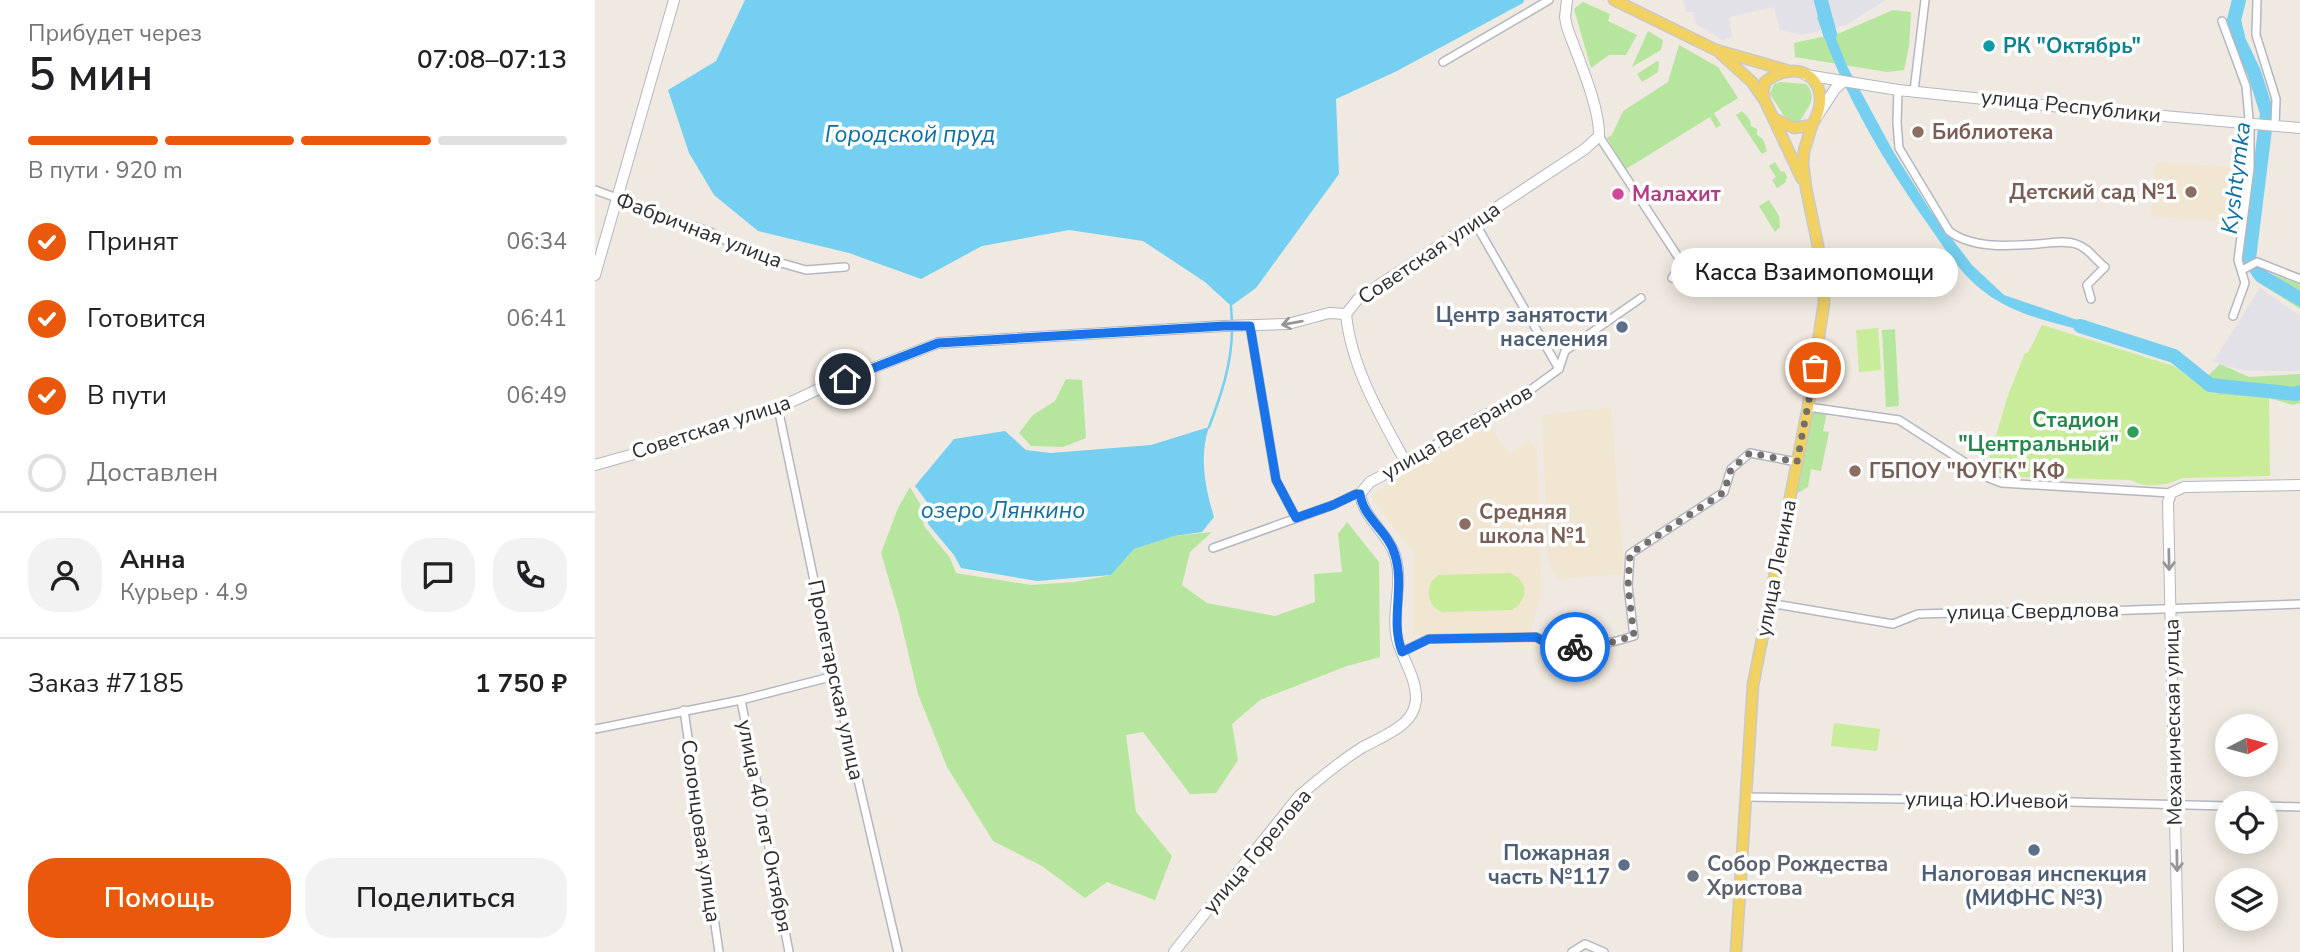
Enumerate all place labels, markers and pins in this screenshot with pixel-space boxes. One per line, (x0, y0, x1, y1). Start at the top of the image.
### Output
place label: РК "Октябрь" (2003, 32, 2141, 60)
marker: РК "Октябрь" (1981, 38, 1997, 54)
place label: Библиотека (1932, 118, 2054, 146)
marker: Библиотека (1910, 124, 1926, 140)
place label: Детский сад №1 (2009, 178, 2177, 206)
place label: Малахит (1632, 180, 1721, 208)
marker: Детский сад №1 (2183, 184, 2199, 200)
marker: Малахит (1610, 186, 1626, 202)
callout: Касса Взаимопомощи (1671, 249, 1959, 298)
place label: Центр занятости населения (1436, 301, 1608, 353)
marker: Центр занятости населения (1614, 319, 1630, 335)
pin (1785, 338, 1845, 398)
pin (815, 349, 875, 409)
place label: Стадион "Центральный" (1958, 406, 2119, 458)
marker: Стадион "Центральный" (2125, 424, 2141, 440)
place label: ГБПОУ "ЮУГК" КФ (1869, 457, 2065, 485)
marker: ГБПОУ "ЮУГК" КФ (1847, 463, 1863, 479)
place label: Средняя школа №1 (1479, 498, 1586, 550)
marker: Средняя школа №1 (1457, 516, 1473, 532)
place label: Пожарная часть №117 (1488, 839, 1610, 891)
marker: Налоговая инспекция (МИФНС №3) (2026, 842, 2042, 858)
place label: Собор Рождества Христова (1706, 850, 1888, 902)
marker: Пожарная часть №117 (1616, 857, 1632, 873)
place label: Налоговая инспекция (МИФНС №3) (1921, 860, 2147, 912)
marker: Собор Рождества Христова (1685, 868, 1701, 884)

